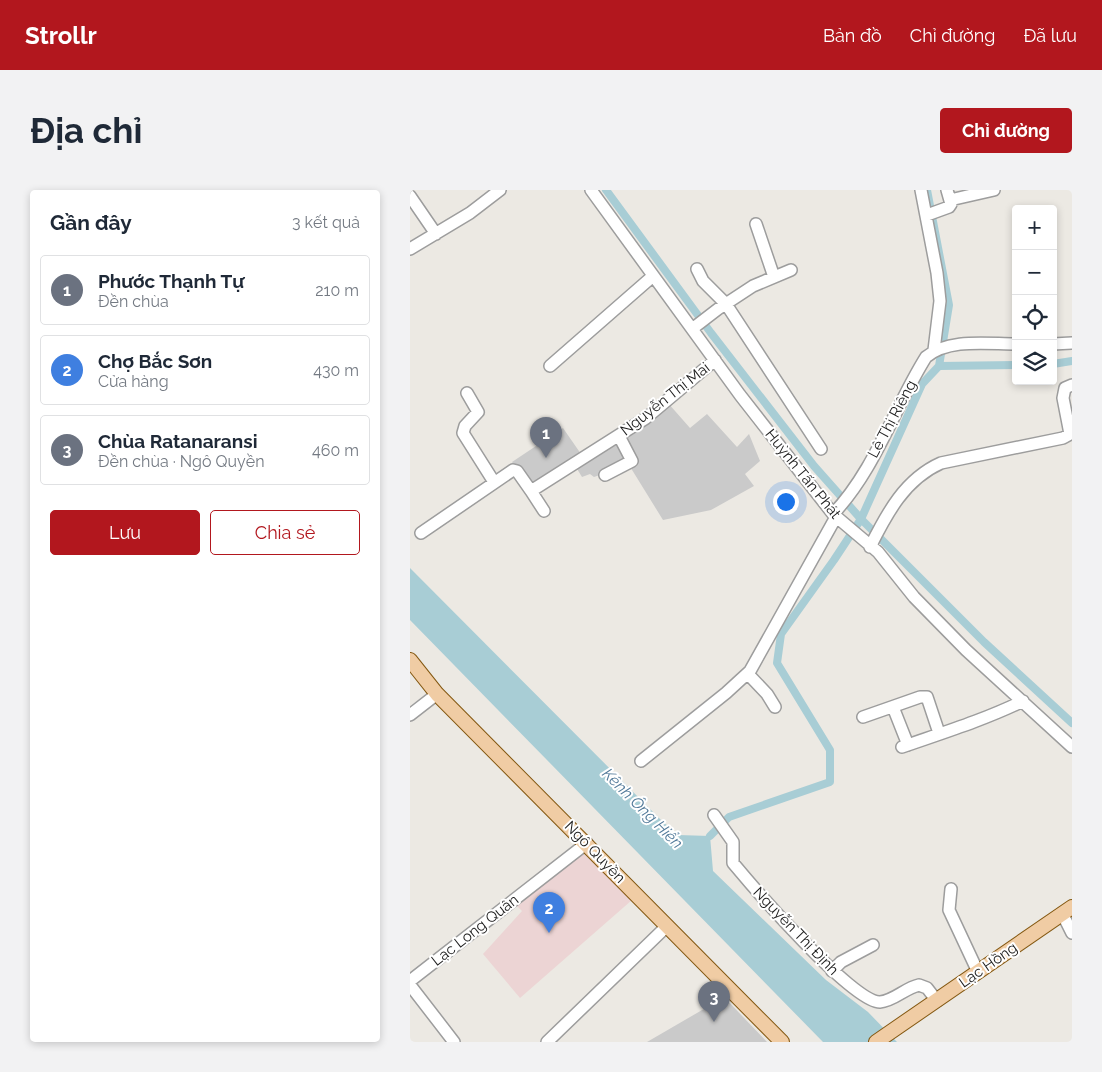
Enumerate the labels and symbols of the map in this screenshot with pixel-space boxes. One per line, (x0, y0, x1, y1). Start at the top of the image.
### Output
street label: Nguyễn Thị Mai (617, 359, 713, 439)
street label: Lê Thị Riêng (864, 377, 920, 461)
pin: 1 (530, 417, 562, 458)
street label: Huỳnh Tấn Phát (761, 426, 845, 522)
your location (773, 489, 799, 515)
water label: Kênh Ông Hiển (598, 763, 688, 853)
street label: Ngô Quyền (561, 817, 629, 887)
street label: Nguyễn Thị Định (749, 883, 843, 979)
street label: Lạc Long Quân (428, 890, 522, 970)
pin: 2 (533, 892, 565, 933)
street label: Lạc Hồng (955, 938, 1021, 992)
pin: 3 (698, 981, 730, 1022)

